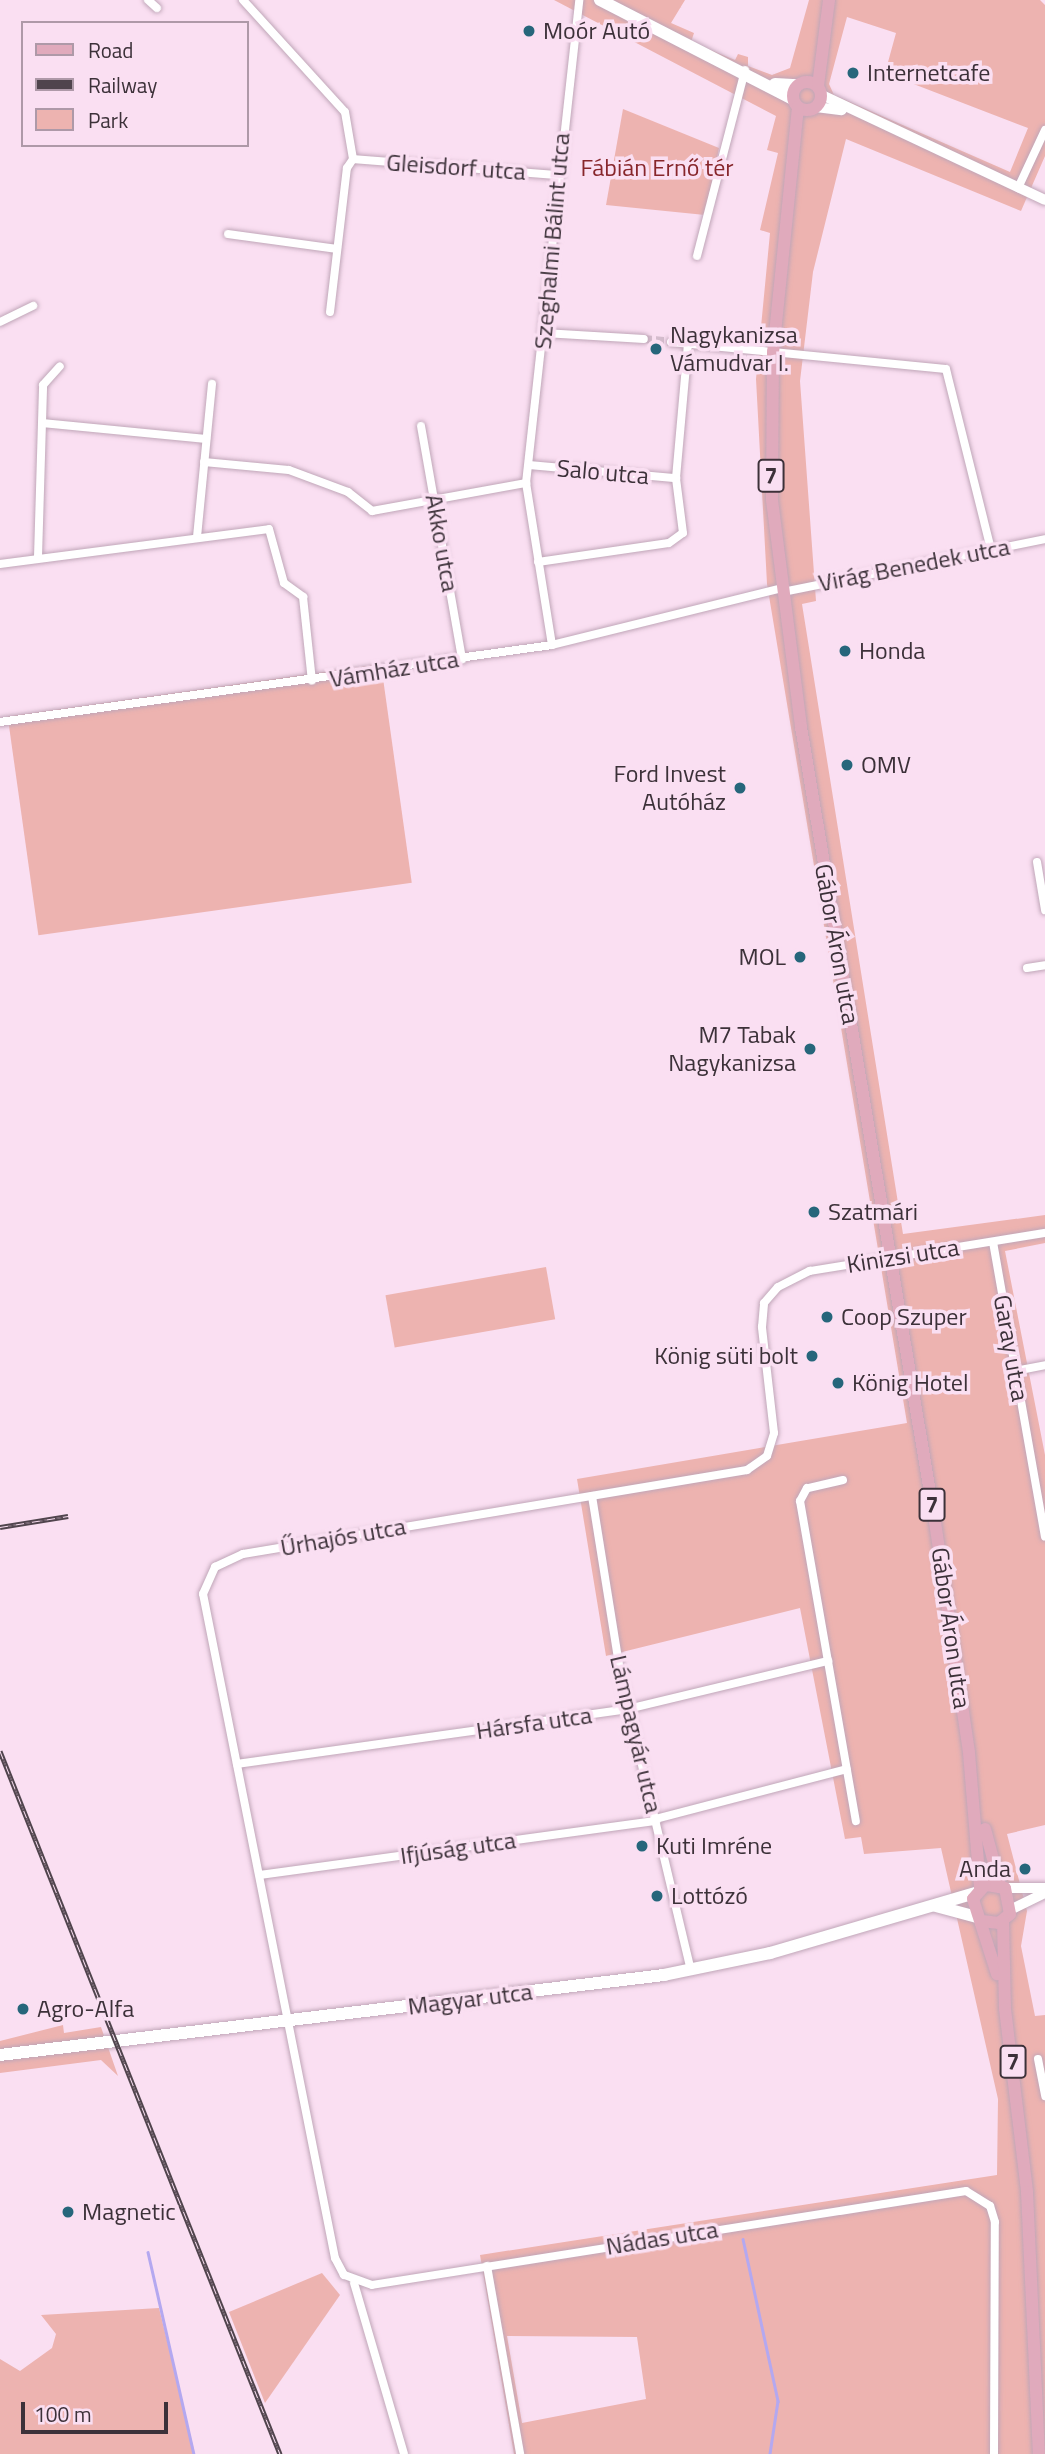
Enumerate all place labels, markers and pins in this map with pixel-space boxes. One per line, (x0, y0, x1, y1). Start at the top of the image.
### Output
place label: Moór Autó (543, 17, 650, 45)
marker: Moór Autó (521, 23, 537, 39)
place label: Internetcafe (867, 59, 990, 87)
marker: Internetcafe (845, 65, 861, 81)
place label: Nagykanizsa Vámudvar I. (670, 321, 798, 377)
marker: Nagykanizsa Vámudvar I. (648, 341, 664, 357)
place label: Honda (859, 637, 925, 665)
marker: Honda (837, 643, 853, 659)
place label: OMV (861, 751, 911, 779)
marker: OMV (839, 757, 855, 773)
place label: Ford Invest Autóház (613, 760, 726, 816)
marker: Ford Invest Autóház (732, 780, 748, 796)
place label: MOL (739, 943, 786, 971)
marker: MOL (792, 949, 808, 965)
place label: M7 Tabak Nagykanizsa (668, 1021, 796, 1077)
marker: M7 Tabak Nagykanizsa (802, 1041, 818, 1057)
place label: Szatmári (828, 1198, 918, 1226)
marker: Szatmári (806, 1204, 822, 1220)
place label: Coop Szuper (841, 1303, 967, 1331)
marker: Coop Szuper (819, 1309, 835, 1325)
place label: König süti bolt (654, 1342, 798, 1370)
marker: König süti bolt (804, 1348, 820, 1364)
place label: König Hotel (852, 1369, 968, 1397)
marker: König Hotel (830, 1375, 846, 1391)
place label: Kuti Imréne (656, 1832, 772, 1860)
marker: Kuti Imréne (634, 1838, 650, 1854)
place label: Anda (959, 1855, 1011, 1883)
marker: Anda (1017, 1861, 1033, 1877)
place label: Lottózó (671, 1882, 748, 1910)
marker: Lottózó (649, 1888, 665, 1904)
place label: Agro-Alfa (37, 1995, 134, 2023)
marker: Agro-Alfa (15, 2001, 31, 2017)
place label: Magnetic (82, 2198, 176, 2226)
marker: Magnetic (60, 2204, 76, 2220)

